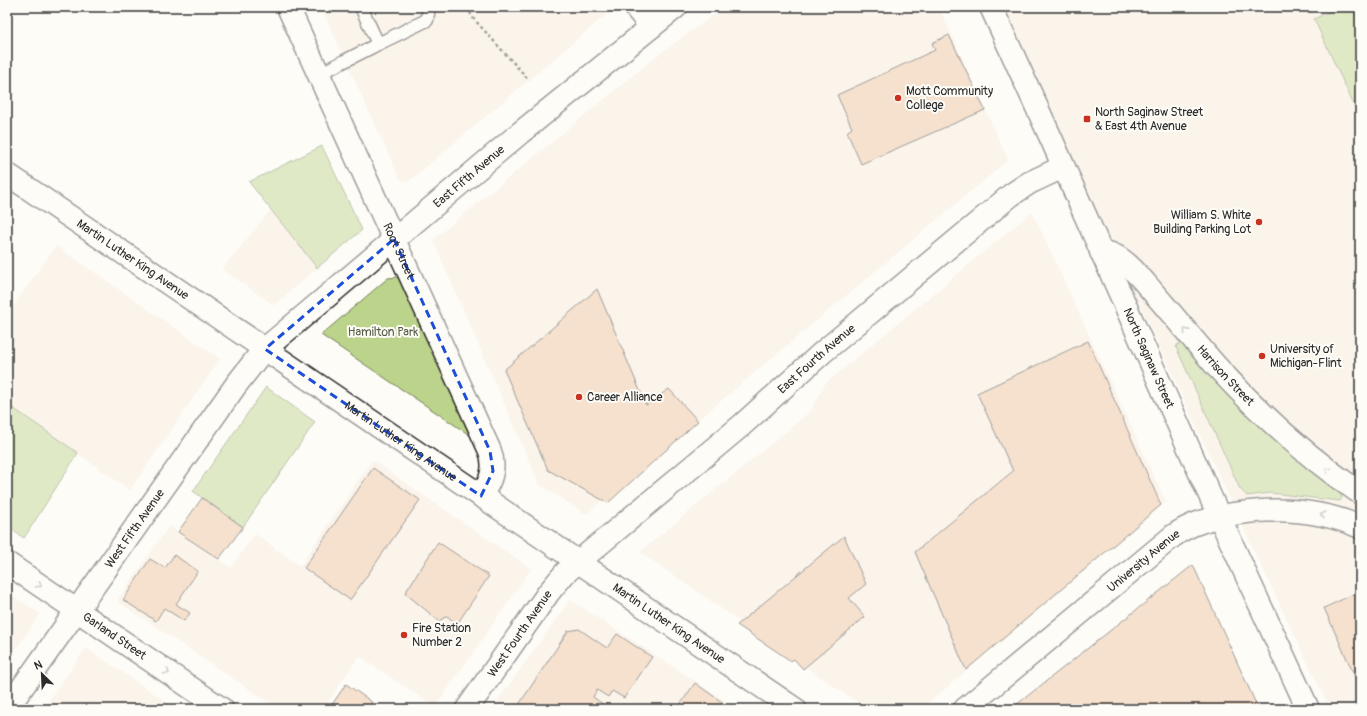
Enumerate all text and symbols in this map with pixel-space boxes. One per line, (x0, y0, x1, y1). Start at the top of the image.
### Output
place label: Mott Community College (906, 84, 993, 113)
marker: Mott Community College (893, 93, 903, 103)
place label: North Saginaw Street & East 4th Avenue (1095, 105, 1203, 134)
marker: North Saginaw Street & East 4th Avenue (1082, 114, 1092, 124)
street label: East Fifth Avenue (430, 142, 508, 211)
place label: William S. White Building Parking Lot (1153, 208, 1251, 237)
street label: Martin Luther King Avenue (73, 216, 192, 303)
marker: William S. White Building Parking Lot (1254, 217, 1264, 227)
street label: Root Street (379, 221, 418, 282)
street label: North Saginaw Street (1119, 306, 1177, 411)
street label: East Fourth Avenue (775, 321, 859, 397)
park label: Hamilton Park (348, 325, 418, 340)
one-way arrow (1183, 328, 1190, 335)
street label: Harrison Street (1193, 342, 1257, 409)
place label: University of Michigan-Flint (1270, 342, 1342, 371)
marker: University of Michigan-Flint (1257, 351, 1267, 361)
place label: Career Alliance (587, 390, 662, 405)
marker: Career Alliance (574, 392, 584, 402)
street label: Martin Luther King Avenue (341, 398, 460, 485)
one-way arrow (1326, 468, 1333, 475)
street label: West Fifth Avenue (102, 486, 168, 571)
one-way arrow (1320, 511, 1326, 519)
street label: University Avenue (1104, 526, 1183, 596)
one-way arrow (35, 580, 42, 588)
street label: Martin Luther King Avenue (610, 580, 728, 667)
street label: West Fourth Avenue (485, 588, 556, 680)
street label: Garland Street (80, 610, 149, 663)
place label: Fire Station Number 2 (412, 621, 471, 650)
marker: Fire Station Number 2 (399, 630, 409, 640)
north arrow (22, 654, 62, 694)
text: N (32, 658, 45, 673)
one-way arrow (163, 667, 170, 675)

